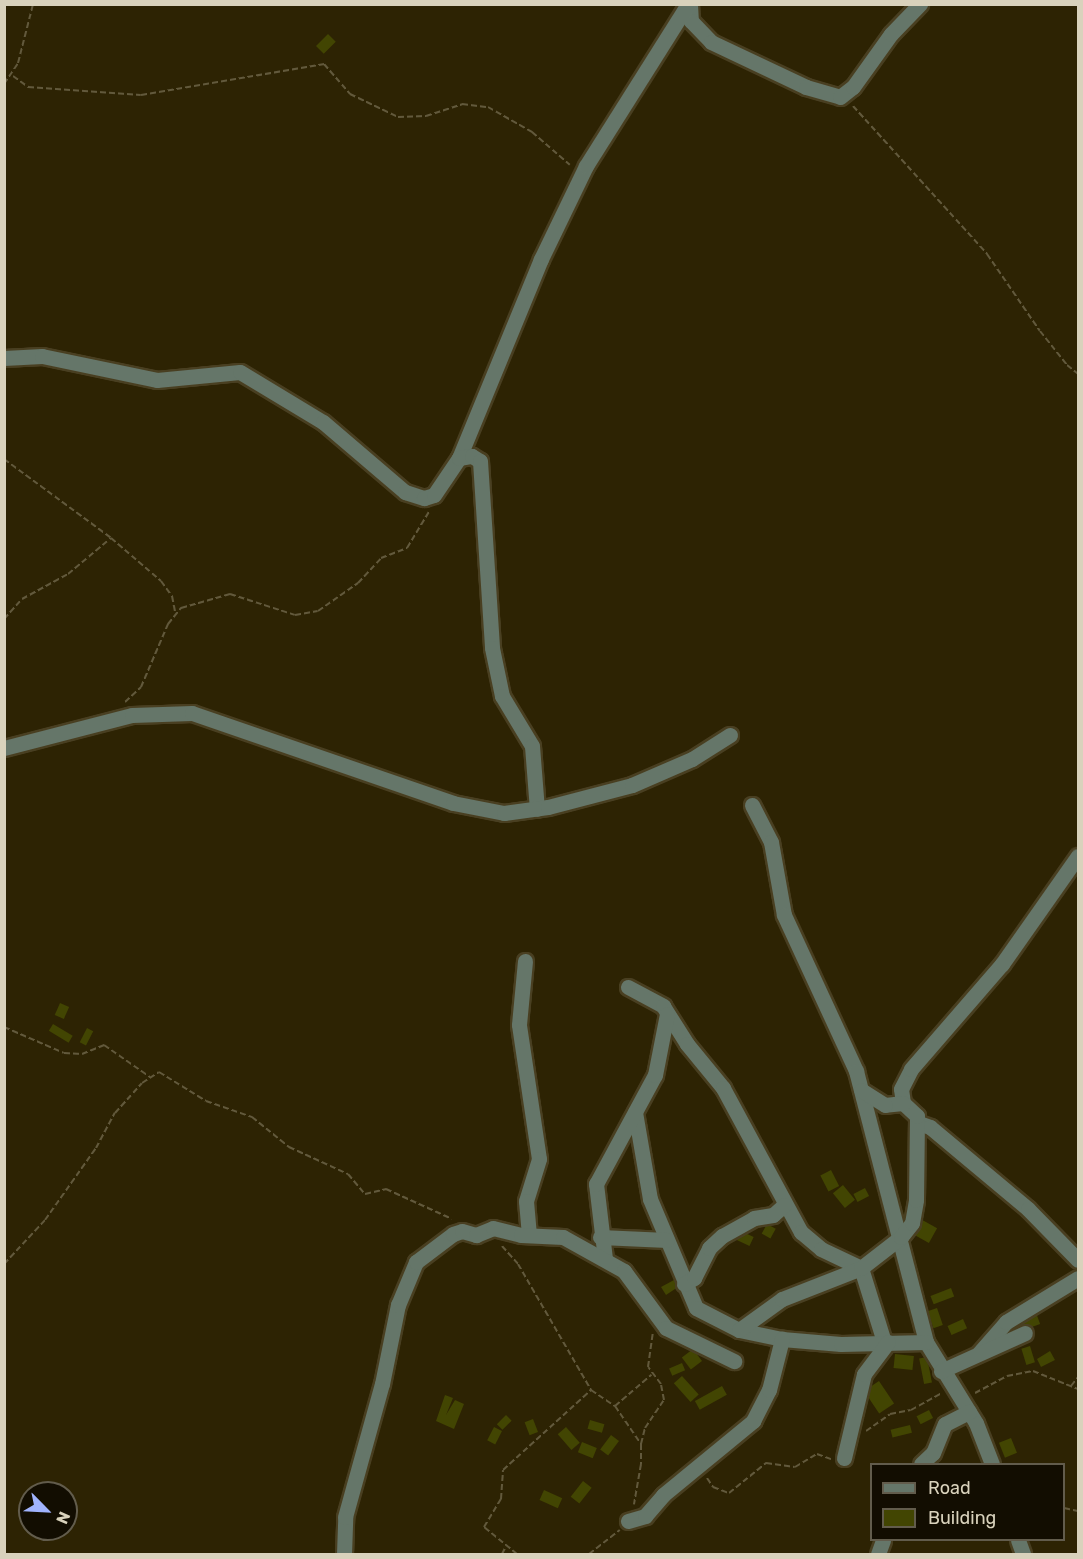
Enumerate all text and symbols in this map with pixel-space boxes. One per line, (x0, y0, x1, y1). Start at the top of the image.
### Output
legend (870, 1463, 1065, 1541)
text: Road (928, 1477, 971, 1499)
north arrow (18, 1481, 78, 1541)
text: Building (928, 1507, 996, 1529)
text: N (52, 1509, 74, 1527)

